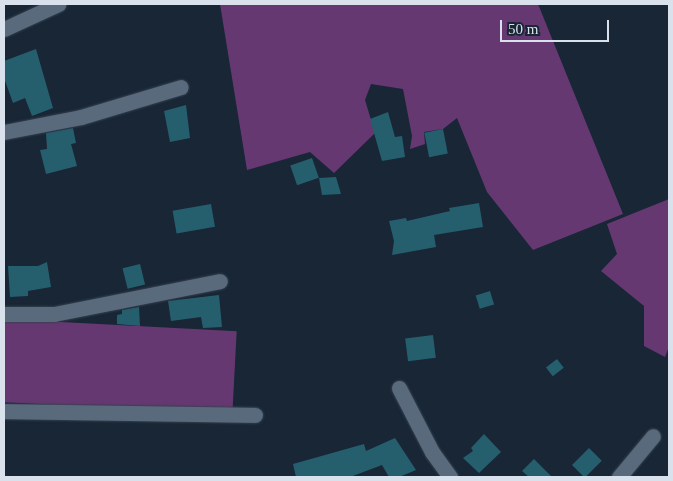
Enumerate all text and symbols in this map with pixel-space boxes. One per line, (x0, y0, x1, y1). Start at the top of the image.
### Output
scale bar (503, 10, 612, 42)
text: 50 m (508, 21, 538, 37)

